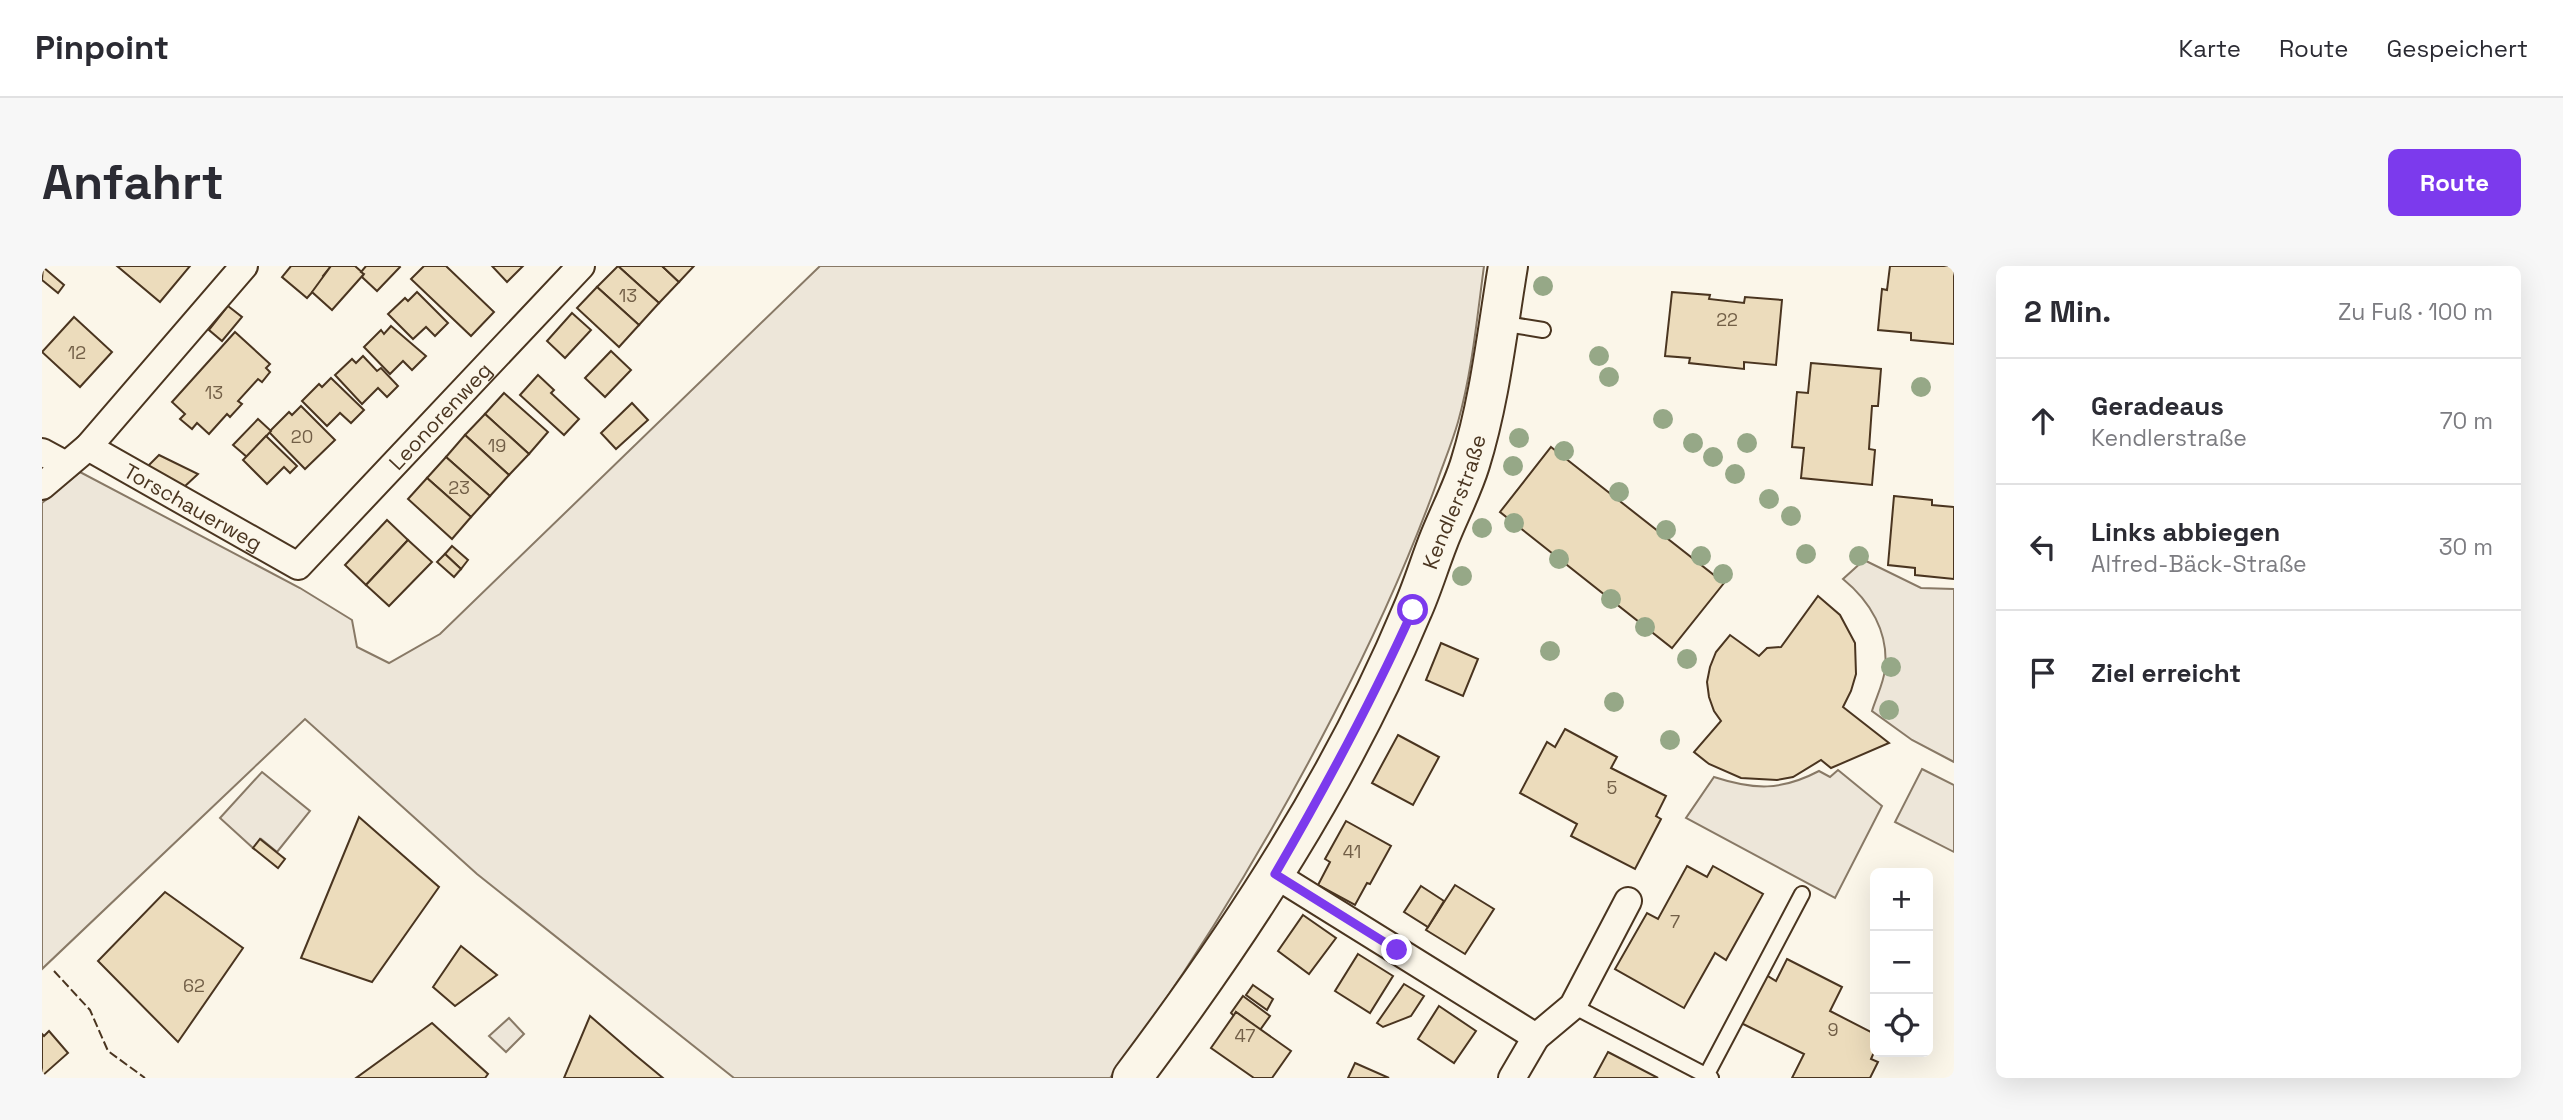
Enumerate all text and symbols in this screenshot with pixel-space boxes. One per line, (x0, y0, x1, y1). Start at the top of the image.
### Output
text: Pinpoint (35, 27, 169, 69)
text: Karte (2179, 33, 2241, 64)
text: Route (2279, 33, 2348, 64)
text: Gespeichert (2386, 33, 2528, 64)
button: Route (2388, 149, 2521, 216)
text: Anfahrt (42, 151, 224, 213)
house number: 13 (619, 284, 637, 307)
text: 2 Min. (2024, 292, 2111, 331)
text: Zu Fuß · 100 m (2338, 297, 2493, 327)
house number: 22 (1716, 308, 1738, 331)
house number: 12 (68, 341, 86, 364)
street label: Leonorenweg (383, 356, 497, 475)
house number: 13 (205, 381, 223, 404)
text: Geradeaus (2091, 389, 2224, 423)
icon: ahead (2024, 402, 2062, 440)
text: 70 m (2440, 406, 2493, 436)
text: Kendlerstraße (2091, 423, 2247, 453)
house number: 20 (291, 425, 313, 448)
street label: Kendlerstraße (1416, 432, 1491, 573)
house number: 19 (488, 434, 506, 457)
street label: Torschauerweg (119, 457, 267, 557)
house number: 23 (448, 476, 470, 499)
text: Links abbiegen (2091, 515, 2280, 549)
icon: left (2024, 528, 2062, 566)
text: 30 m (2439, 532, 2493, 562)
text: Alfred-Bäck-Straße (2091, 549, 2307, 579)
route start (1397, 594, 1428, 625)
icon: arrive (2024, 654, 2062, 692)
text: Ziel erreicht (2091, 656, 2241, 690)
house number: 5 (1607, 776, 1617, 799)
house number: 41 (1343, 840, 1361, 863)
map controls (1870, 868, 1933, 1057)
button: + (1870, 868, 1933, 931)
house number: 7 (1670, 910, 1680, 933)
button: − (1870, 931, 1933, 994)
route end (1381, 934, 1412, 965)
house number: 62 (183, 974, 205, 997)
button: locate (1870, 994, 1933, 1057)
house number: 9 (1827, 1018, 1839, 1041)
house number: 47 (1235, 1024, 1255, 1047)

